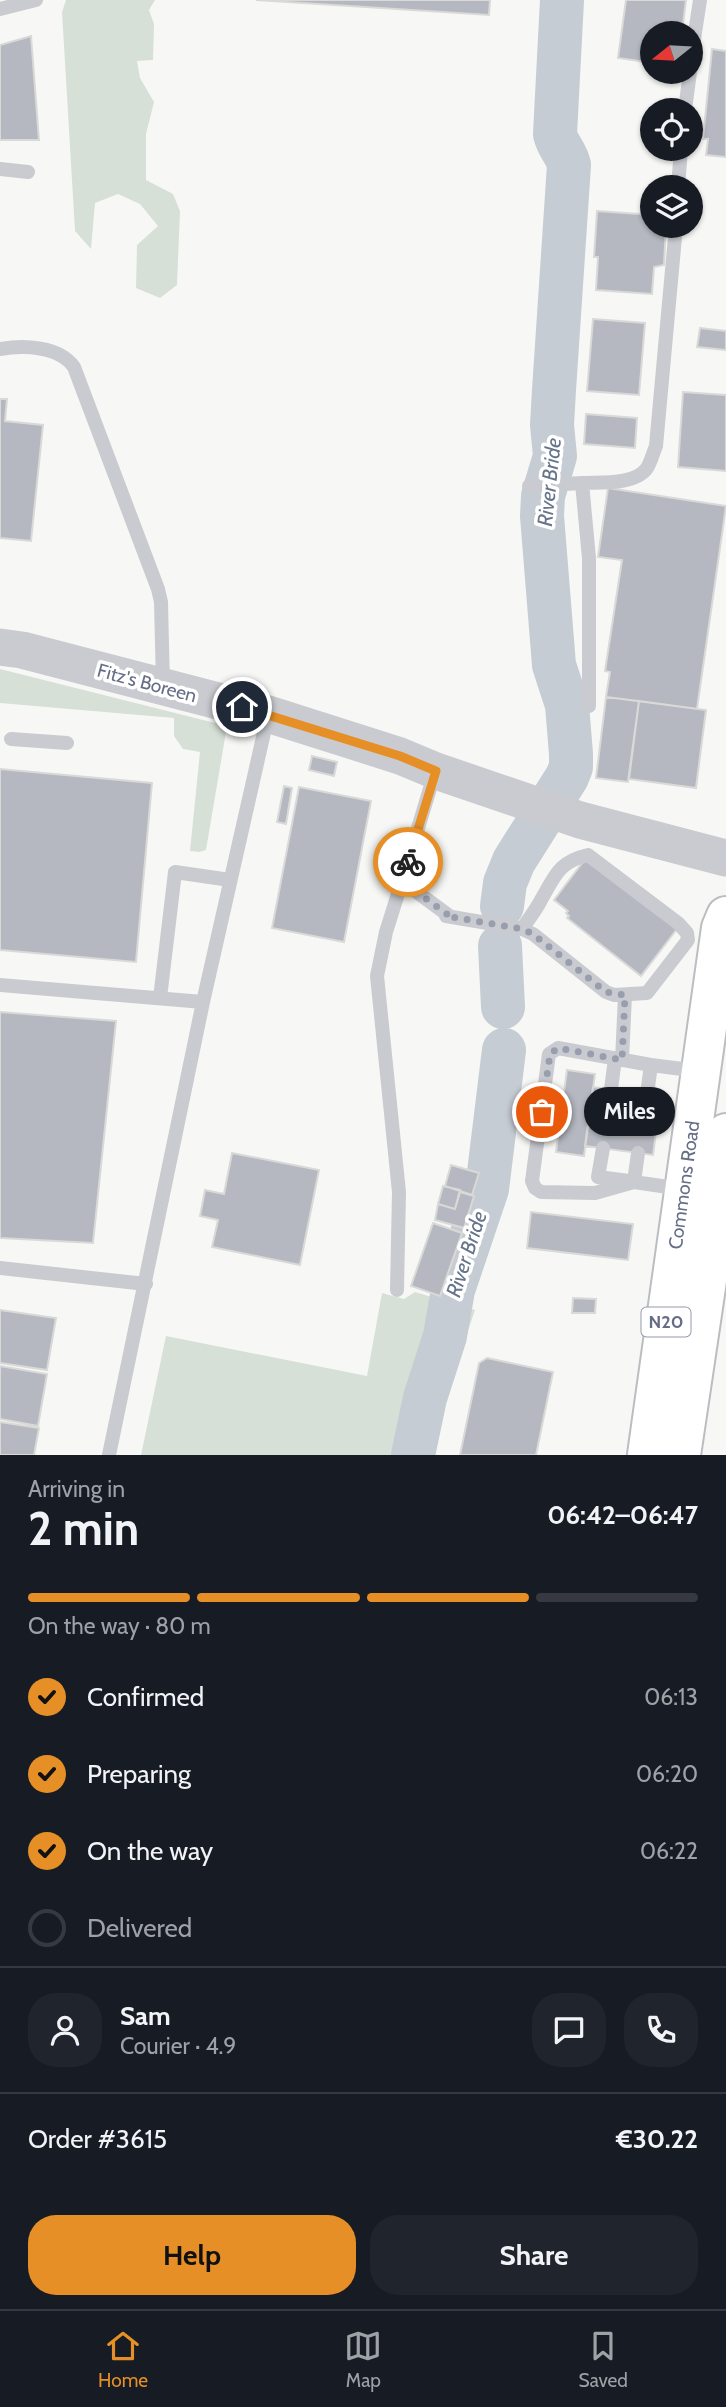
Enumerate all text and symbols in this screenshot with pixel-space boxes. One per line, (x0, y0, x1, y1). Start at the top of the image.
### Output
north arrow (640, 21, 704, 84)
map controls (640, 21, 703, 238)
button: locate (640, 98, 703, 161)
button: layers (640, 175, 703, 238)
water label: River Bride (532, 436, 566, 528)
street label: Fitz's Boreen (95, 659, 199, 707)
pin (212, 677, 272, 737)
icon: home (223, 688, 261, 726)
courier (373, 827, 443, 897)
icon: bike (389, 843, 427, 881)
pin (512, 1082, 572, 1142)
callout: Miles (584, 1088, 675, 1136)
icon: bag (523, 1093, 561, 1131)
text: Miles (604, 1097, 655, 1125)
street label: Commons Road (664, 1119, 704, 1251)
water label: River Bride (440, 1207, 492, 1300)
road number: N20 (642, 1308, 690, 1336)
text: Arriving in (28, 1475, 125, 1503)
text: 06:42–06:47 (547, 1499, 698, 1531)
text: 2 min (28, 1501, 139, 1557)
text: On the way · 80 m (28, 1612, 211, 1640)
icon: check (28, 1678, 66, 1716)
text: Confirmed (87, 1681, 204, 1713)
text: 06:13 (644, 1683, 698, 1711)
icon: check (28, 1755, 66, 1793)
text: Preparing (87, 1758, 191, 1790)
text: 06:20 (636, 1760, 698, 1788)
icon: check (28, 1832, 66, 1870)
text: On the way (87, 1835, 213, 1867)
text: 06:22 (640, 1837, 698, 1865)
text: Delivered (87, 1912, 192, 1944)
button: person (28, 1993, 102, 2067)
button: chat (532, 1993, 606, 2067)
button: phone (624, 1993, 698, 2067)
text: Sam (120, 2000, 171, 2032)
text: Courier · 4.9 (120, 2032, 236, 2060)
text: Order #3615 (28, 2123, 167, 2155)
text: €30.22 (616, 2123, 698, 2155)
button: Help (28, 2215, 356, 2295)
button: Share (370, 2215, 698, 2295)
tab: Home (98, 2327, 148, 2392)
tab: Map (344, 2327, 382, 2392)
tab: Saved (579, 2327, 628, 2392)

